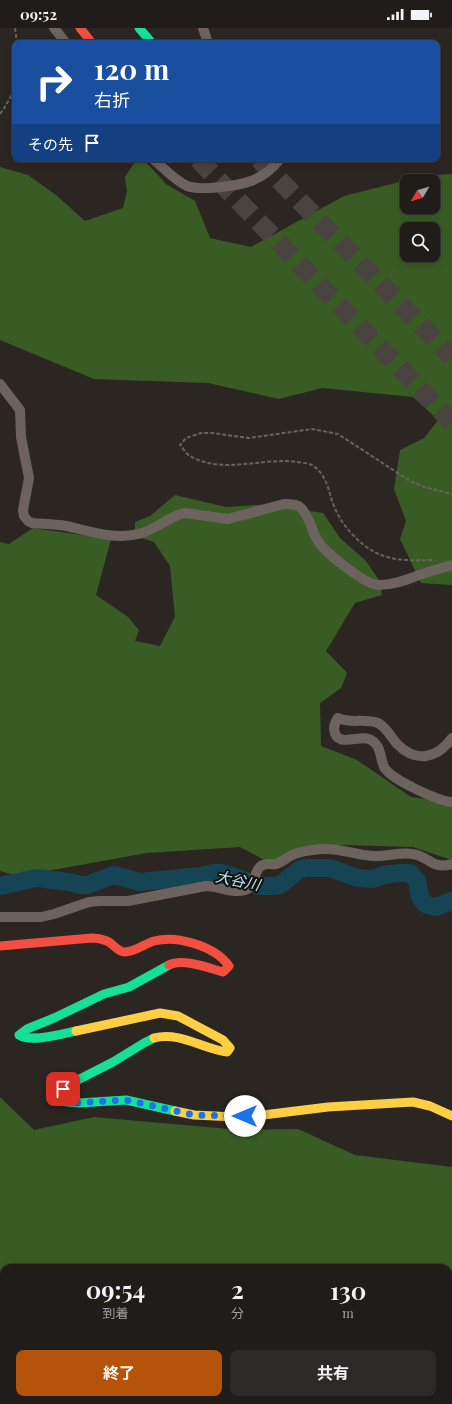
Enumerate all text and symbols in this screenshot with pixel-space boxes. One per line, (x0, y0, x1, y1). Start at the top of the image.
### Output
text: 09:52 (20, 4, 57, 24)
text: 120 m (94, 50, 169, 87)
icon: right (28, 56, 80, 108)
text: 右折 (94, 88, 130, 112)
icon: arrive (81, 132, 103, 154)
text: その先 (28, 134, 73, 154)
north arrow (400, 174, 440, 214)
map controls (400, 174, 440, 262)
button: search (400, 222, 440, 262)
water label: 大谷川 (214, 866, 264, 895)
pin (46, 1072, 80, 1106)
icon: arrive (52, 1078, 74, 1100)
position arrow (224, 1095, 266, 1137)
text: 09:54 (86, 1273, 145, 1305)
text: 2 (231, 1273, 244, 1305)
text: 130 (330, 1274, 366, 1306)
text: 到着 (103, 1304, 129, 1321)
text: 分 (231, 1304, 244, 1321)
text: m (342, 1304, 354, 1321)
button: 終了 (16, 1350, 222, 1396)
button: 共有 (230, 1350, 436, 1396)

